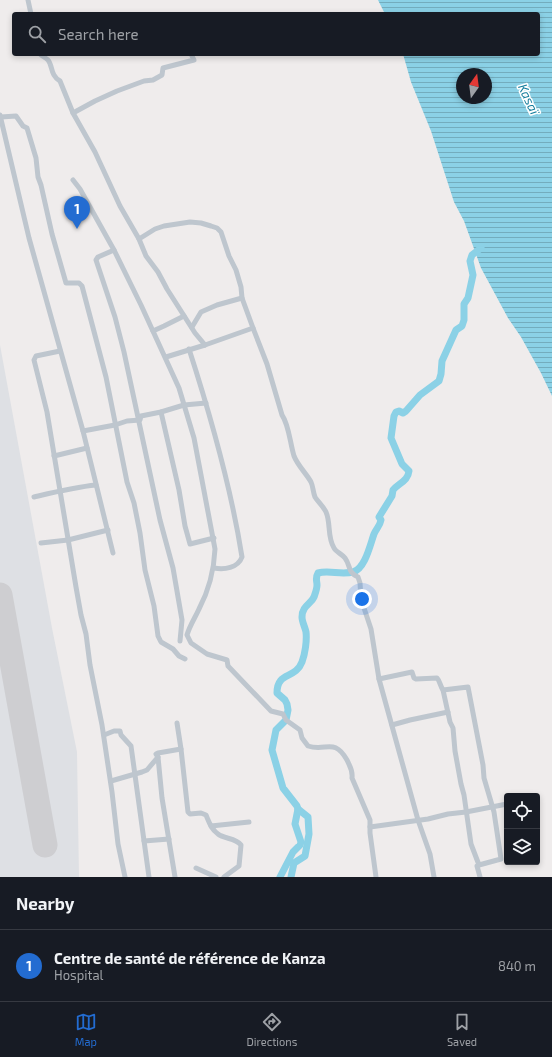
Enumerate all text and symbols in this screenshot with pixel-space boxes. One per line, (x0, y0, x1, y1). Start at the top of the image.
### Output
search box (12, 12, 540, 56)
icon: search (26, 23, 48, 45)
text: Search here (58, 25, 139, 43)
north arrow (456, 68, 492, 104)
water label: Kasaï (515, 81, 543, 118)
pin: 1 (64, 196, 90, 229)
your location (352, 589, 372, 609)
map controls (504, 793, 540, 865)
button: locate (504, 793, 540, 829)
button: layers (504, 829, 540, 865)
text: Nearby (16, 893, 74, 913)
text: Centre de santé de référence de Kanza (54, 949, 325, 967)
text: 1 (26, 958, 32, 974)
text: 840 m (498, 958, 536, 974)
text: Hospital (54, 967, 103, 983)
tab: Map (75, 1011, 97, 1048)
tab: Directions (247, 1011, 297, 1048)
tab: Saved (447, 1011, 477, 1048)

